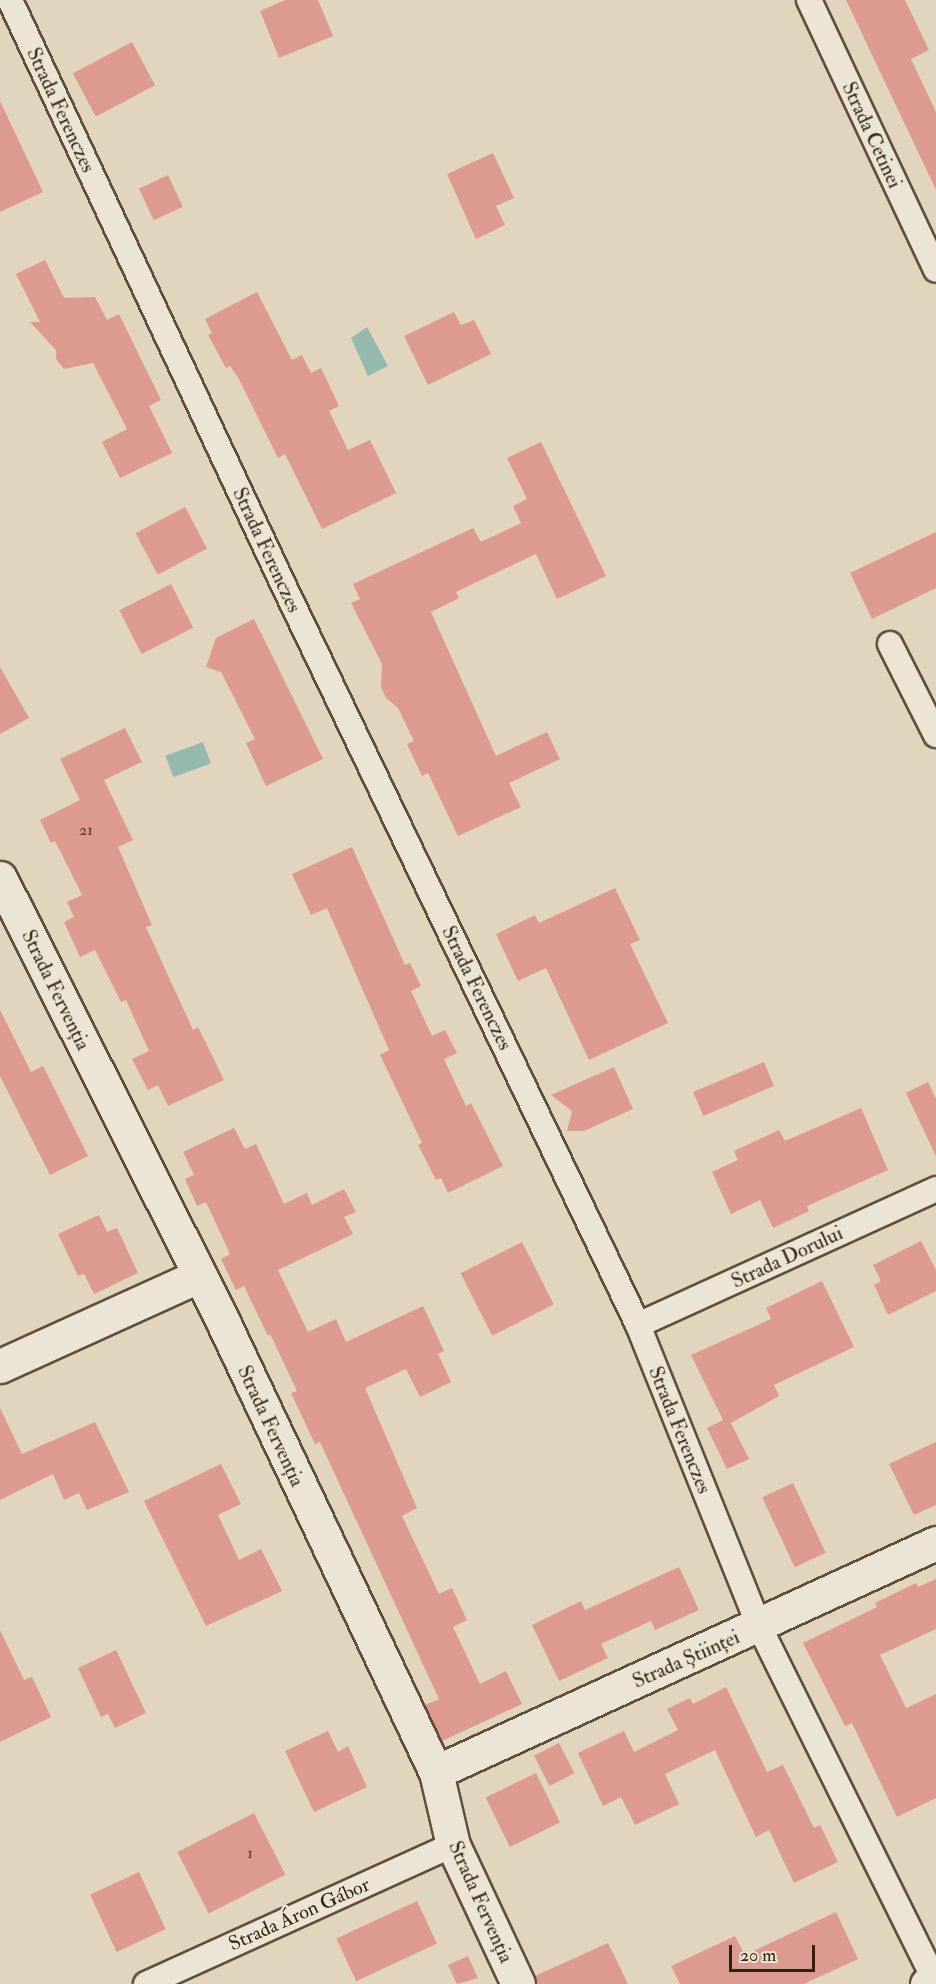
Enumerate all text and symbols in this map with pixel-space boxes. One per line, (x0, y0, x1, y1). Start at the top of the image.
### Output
street label: Strada Ferenczes (22, 44, 100, 176)
street label: Strada Cetinei (837, 78, 907, 192)
street label: Strada Ferenczes (228, 484, 306, 616)
house number: 21 (79, 820, 93, 840)
street label: Strada Ferenczes (437, 922, 517, 1054)
street label: Strada Fervenția (17, 926, 95, 1054)
street label: Strada Dorului (728, 1221, 846, 1293)
street label: Strada Fervenția (232, 1362, 310, 1490)
street label: Strada Ferenczes (644, 1363, 716, 1497)
street label: Strada Științei (629, 1625, 743, 1693)
street label: Strada Fervenția (443, 1837, 519, 1967)
house number: 1 (247, 1843, 253, 1863)
street label: Strada Áron Gábor (225, 1872, 373, 1956)
scale bar (732, 1933, 818, 1971)
text: 20 m (740, 1944, 776, 1967)

